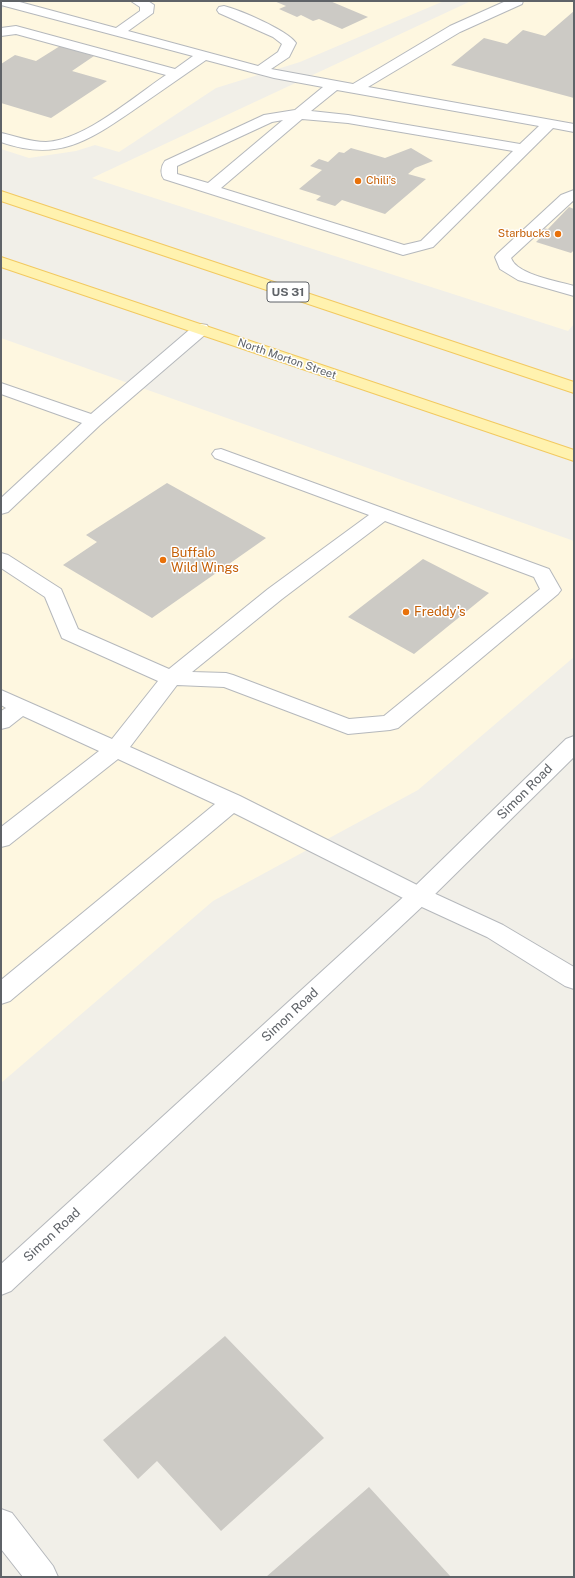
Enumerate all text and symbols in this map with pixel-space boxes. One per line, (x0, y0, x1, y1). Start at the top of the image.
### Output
place label: Chili's (366, 174, 396, 188)
marker: Chili's (353, 176, 363, 186)
place label: Starbucks (498, 227, 550, 241)
marker: Starbucks (553, 229, 563, 239)
road number: US 31 (267, 282, 309, 302)
street label: North Morton Street (236, 336, 338, 382)
place label: Buffalo Wild Wings (171, 545, 239, 576)
marker: Buffalo Wild Wings (158, 555, 168, 565)
place label: Freddy's (414, 604, 465, 620)
marker: Freddy's (401, 607, 411, 617)
street label: Simon Road (494, 761, 556, 823)
street label: Simon Road (258, 985, 322, 1045)
street label: Simon Road (20, 1205, 84, 1265)

